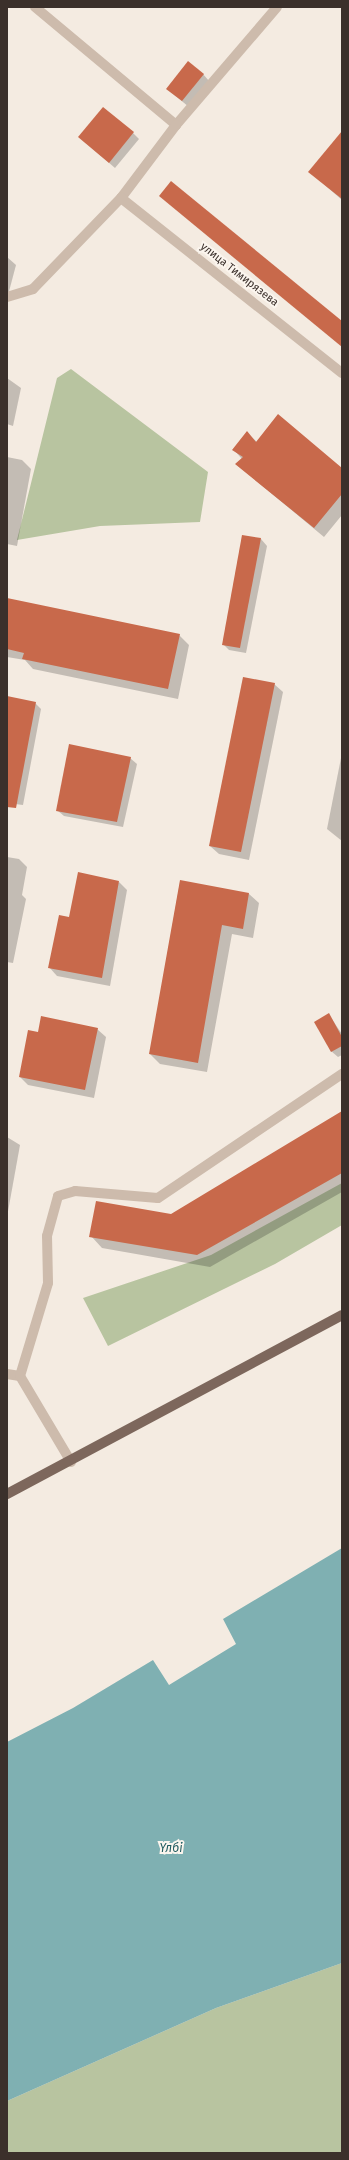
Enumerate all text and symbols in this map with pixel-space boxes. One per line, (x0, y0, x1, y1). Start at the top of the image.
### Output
street label: улица Тимирязева (197, 240, 281, 310)
water label: Үлбі (160, 1842, 182, 1856)

